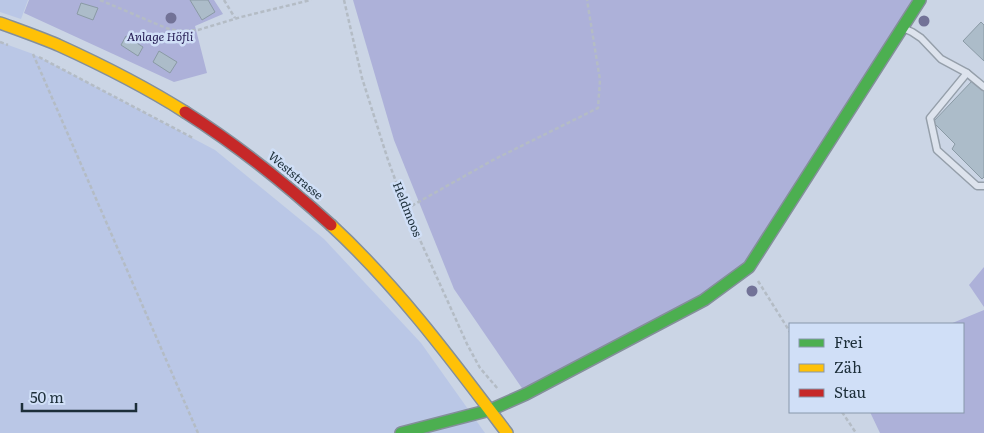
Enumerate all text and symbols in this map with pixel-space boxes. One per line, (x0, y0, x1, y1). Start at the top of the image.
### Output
park label: Anlage Höfli (127, 27, 194, 45)
street label: Weststrasse (265, 147, 327, 203)
street label: Heldmoos (389, 179, 427, 240)
legend (789, 323, 964, 413)
text: Frei (834, 330, 863, 353)
text: Zäh (834, 355, 862, 378)
scale bar (22, 380, 136, 412)
text: Stau (834, 380, 866, 403)
text: 50 m (30, 385, 64, 408)

